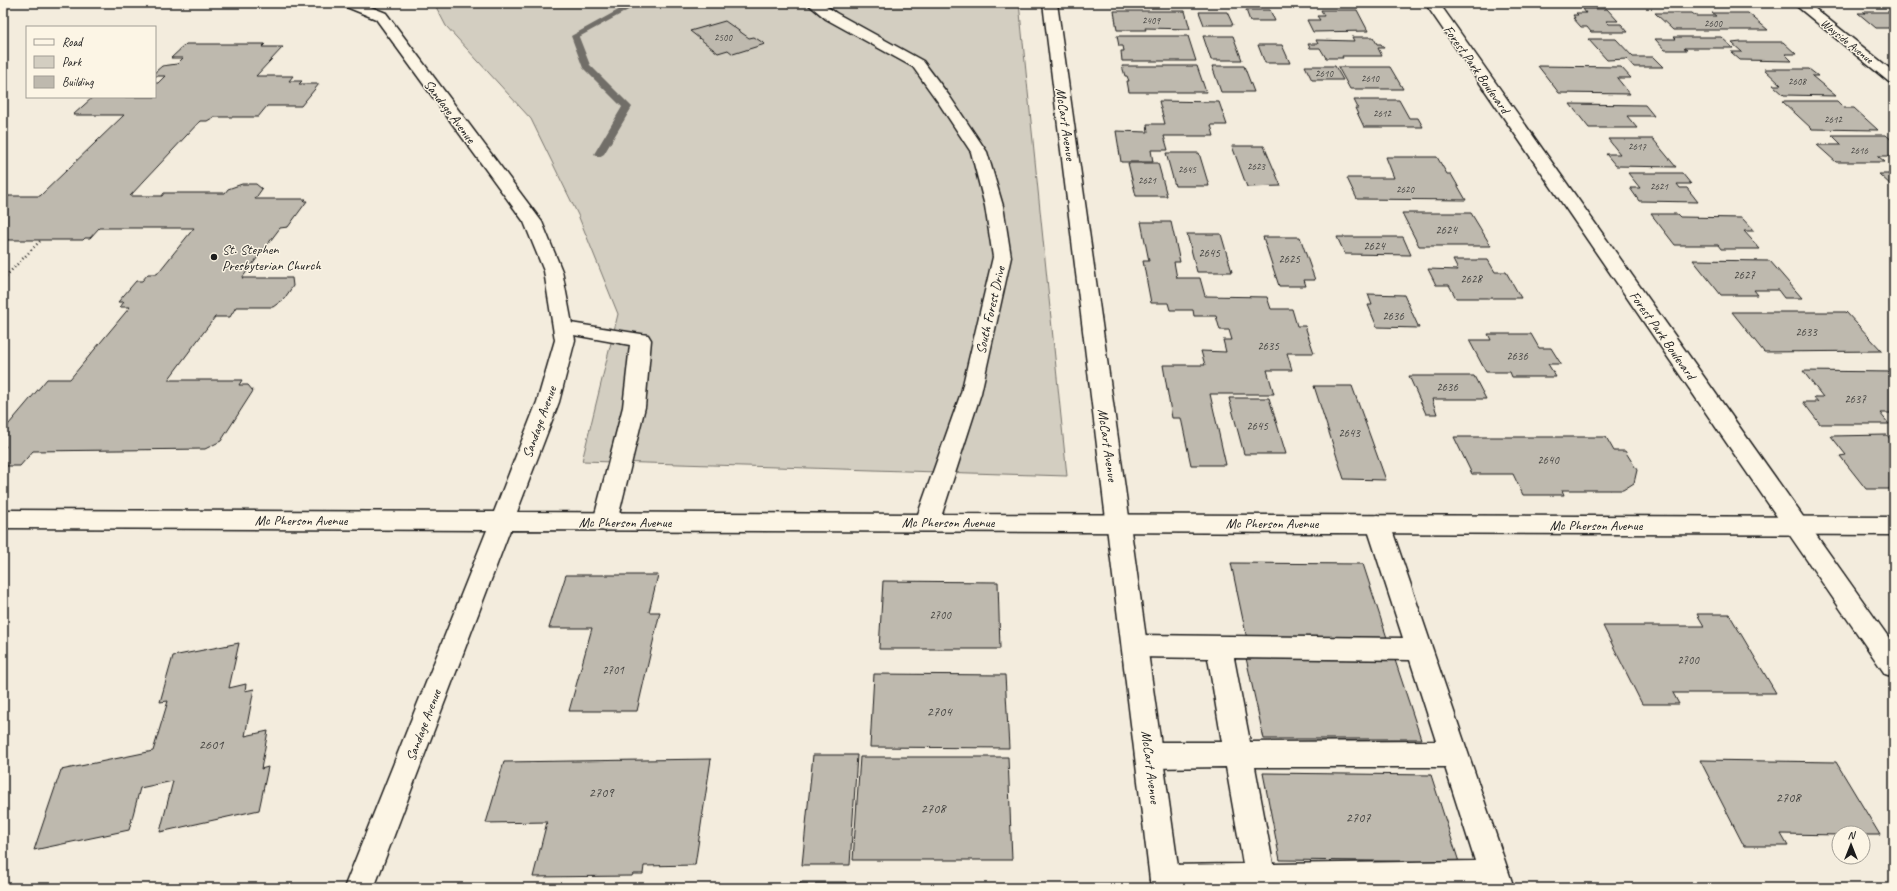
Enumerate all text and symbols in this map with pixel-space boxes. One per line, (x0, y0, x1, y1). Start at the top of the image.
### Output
house number: 2409 (1142, 14, 1162, 27)
street label: Wayside Avenue (1817, 15, 1877, 68)
house number: 2600 (1704, 17, 1724, 30)
street label: Forest Park Boulevard (1440, 22, 1515, 119)
legend (26, 26, 156, 98)
house number: 2500 (714, 31, 734, 44)
text: Road (62, 34, 84, 50)
text: Park (62, 54, 83, 70)
house number: 2610 (1315, 67, 1335, 80)
house number: 2610 (1361, 72, 1381, 85)
text: Building (62, 74, 94, 90)
house number: 2608 (1788, 75, 1808, 88)
street label: Sandage Avenue (420, 76, 480, 148)
street label: McCart Avenue (1052, 87, 1079, 163)
house number: 2612 (1373, 107, 1393, 120)
house number: 2612 (1824, 113, 1844, 126)
house number: 2617 (1628, 140, 1647, 153)
house number: 2616 (1850, 144, 1869, 157)
house number: 2623 (1247, 160, 1267, 173)
house number: 2645 (1178, 163, 1197, 176)
house number: 2621 (1138, 174, 1157, 187)
house number: 2621 (1650, 180, 1669, 193)
house number: 2620 (1396, 183, 1416, 196)
house number: 2624 (1435, 222, 1458, 238)
house number: 2624 (1363, 238, 1386, 254)
place label: St. Stephen Presbyterian Church (222, 241, 322, 274)
house number: 2645 (1198, 245, 1220, 261)
house number: 2625 (1278, 251, 1300, 267)
marker: St. Stephen Presbyterian Church (209, 252, 219, 262)
street label: South Forest Drive (972, 263, 1009, 356)
house number: 2627 (1733, 267, 1755, 283)
house number: 2628 (1460, 271, 1483, 287)
street label: Forest Park Boulevard (1626, 288, 1701, 385)
house number: 2636 (1382, 308, 1404, 324)
house number: 2633 (1795, 324, 1818, 340)
house number: 2635 (1257, 338, 1279, 354)
house number: 2636 (1506, 348, 1528, 364)
house number: 2636 (1436, 379, 1458, 395)
street label: Sandage Avenue (519, 383, 561, 460)
house number: 2637 (1844, 391, 1866, 407)
street label: McCart Avenue (1094, 408, 1121, 484)
house number: 2645 (1246, 418, 1268, 434)
house number: 2643 (1338, 425, 1361, 441)
house number: 2640 (1537, 452, 1560, 468)
street label: Mc Pherson Avenue (255, 512, 349, 529)
street label: Mc Pherson Avenue (579, 514, 673, 531)
street label: Mc Pherson Avenue (902, 514, 996, 531)
street label: Mc Pherson Avenue (1226, 515, 1320, 532)
street label: Mc Pherson Avenue (1550, 517, 1644, 534)
house number: 2700 (929, 607, 952, 623)
house number: 2700 (1677, 652, 1700, 668)
house number: 2701 (602, 662, 624, 678)
street label: Sandage Avenue (402, 686, 445, 763)
house number: 2704 (926, 703, 953, 720)
street label: McCart Avenue (1138, 730, 1164, 806)
house number: 2601 (198, 736, 224, 753)
house number: 2709 (588, 784, 615, 801)
house number: 2708 (1775, 789, 1802, 806)
house number: 2708 (920, 800, 947, 817)
house number: 2707 (1345, 809, 1371, 826)
north arrow (1831, 825, 1871, 865)
text: N (1848, 828, 1857, 842)

